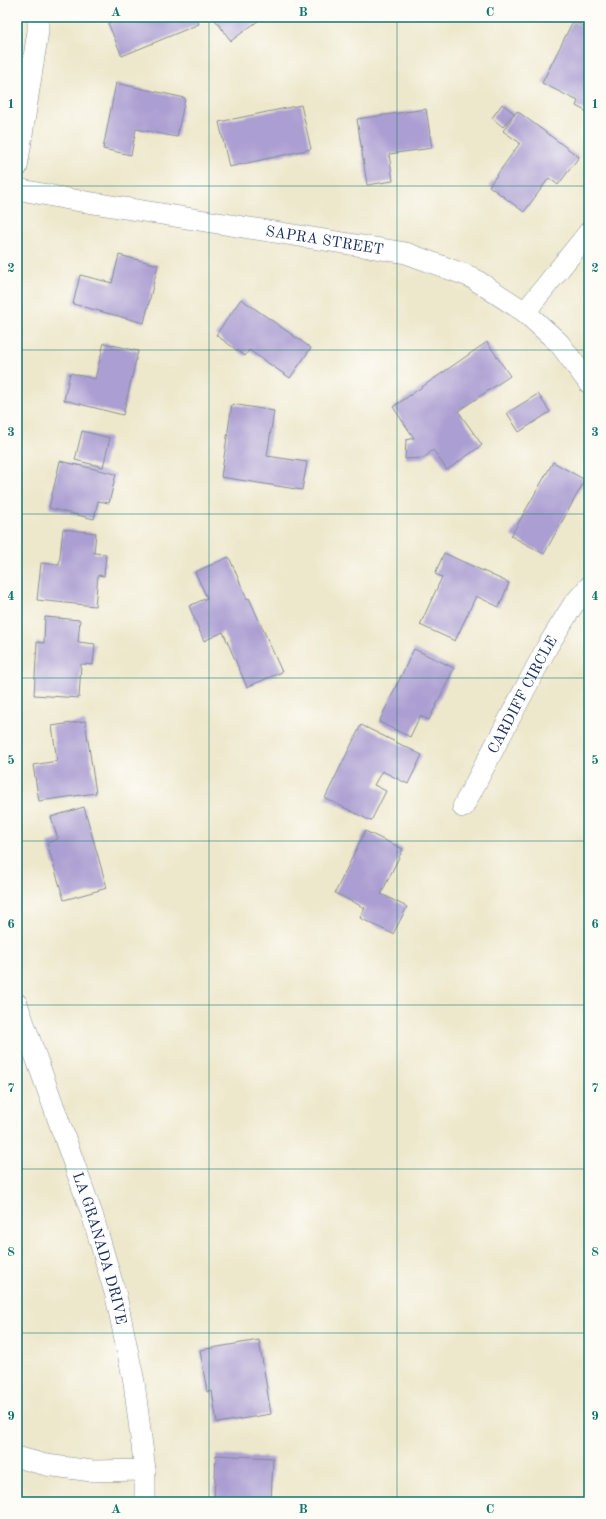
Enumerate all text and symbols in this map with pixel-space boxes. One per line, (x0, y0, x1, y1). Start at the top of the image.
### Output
text: A (111, 6, 121, 19)
text: B (298, 6, 308, 19)
text: C (486, 6, 494, 19)
text: 1 (7, 98, 15, 111)
text: 1 (591, 98, 599, 111)
street label: SAPRA STREET (264, 225, 385, 258)
text: 2 (7, 262, 15, 275)
text: 2 (591, 262, 599, 275)
text: 3 (7, 426, 15, 439)
text: 3 (591, 426, 599, 439)
text: 4 (7, 590, 15, 603)
text: 4 (591, 590, 599, 603)
street label: CARDIFF CIRCLE (486, 634, 561, 757)
text: 5 (7, 754, 15, 767)
text: 5 (591, 754, 599, 767)
text: 6 (7, 918, 15, 931)
text: 6 (591, 918, 599, 931)
text: 7 (7, 1082, 15, 1095)
text: 7 (591, 1082, 599, 1095)
street label: LA GRANADA DRIVE (69, 1171, 128, 1326)
text: 8 (7, 1246, 15, 1259)
text: 8 (591, 1246, 599, 1259)
text: 9 (7, 1410, 15, 1423)
text: 9 (591, 1410, 599, 1423)
text: A (111, 1503, 121, 1516)
text: B (298, 1503, 308, 1516)
text: C (486, 1503, 494, 1516)

